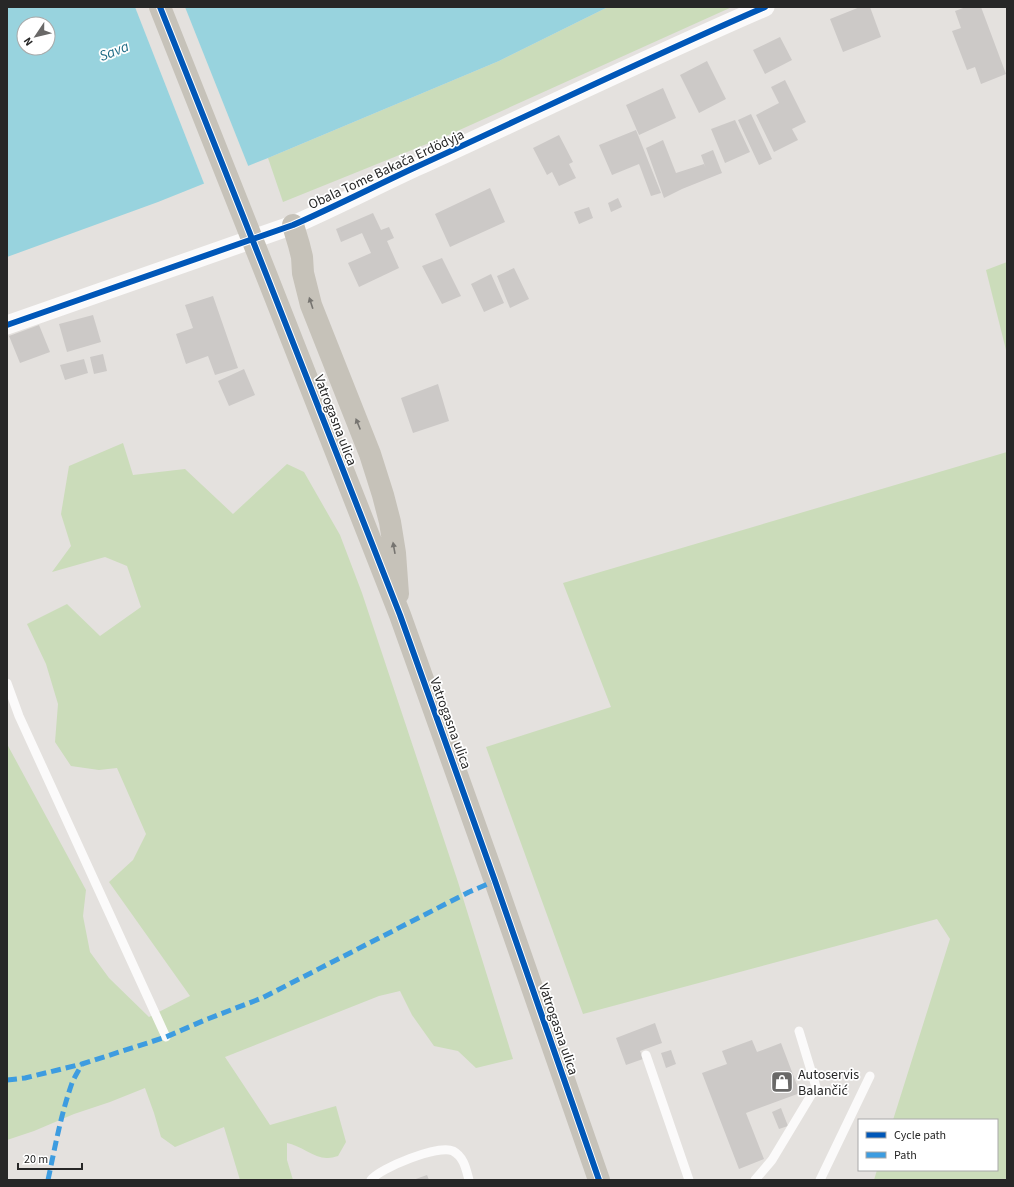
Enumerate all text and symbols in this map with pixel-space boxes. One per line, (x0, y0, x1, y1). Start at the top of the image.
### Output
north arrow (16, 16, 56, 56)
text: N (20, 34, 36, 49)
water label: Sava (96, 36, 132, 67)
street label: Obala Tome Bakača Erdödyja (305, 125, 468, 215)
one-way arrow (308, 296, 314, 308)
street label: Vatrogasna ulica (309, 372, 362, 469)
one-way arrow (355, 418, 361, 429)
one-way arrow (391, 542, 397, 554)
street label: Vatrogasna ulica (424, 675, 476, 772)
street label: Vatrogasna ulica (533, 981, 583, 1078)
place label: Autoservis Balančić (798, 1065, 859, 1101)
shop icon: Autoservis Balančić (769, 1069, 795, 1095)
legend (858, 1119, 998, 1171)
text: Cycle path (894, 1127, 946, 1144)
scale bar (18, 1145, 82, 1171)
text: Path (894, 1147, 917, 1164)
text: 20 m (24, 1151, 48, 1168)

